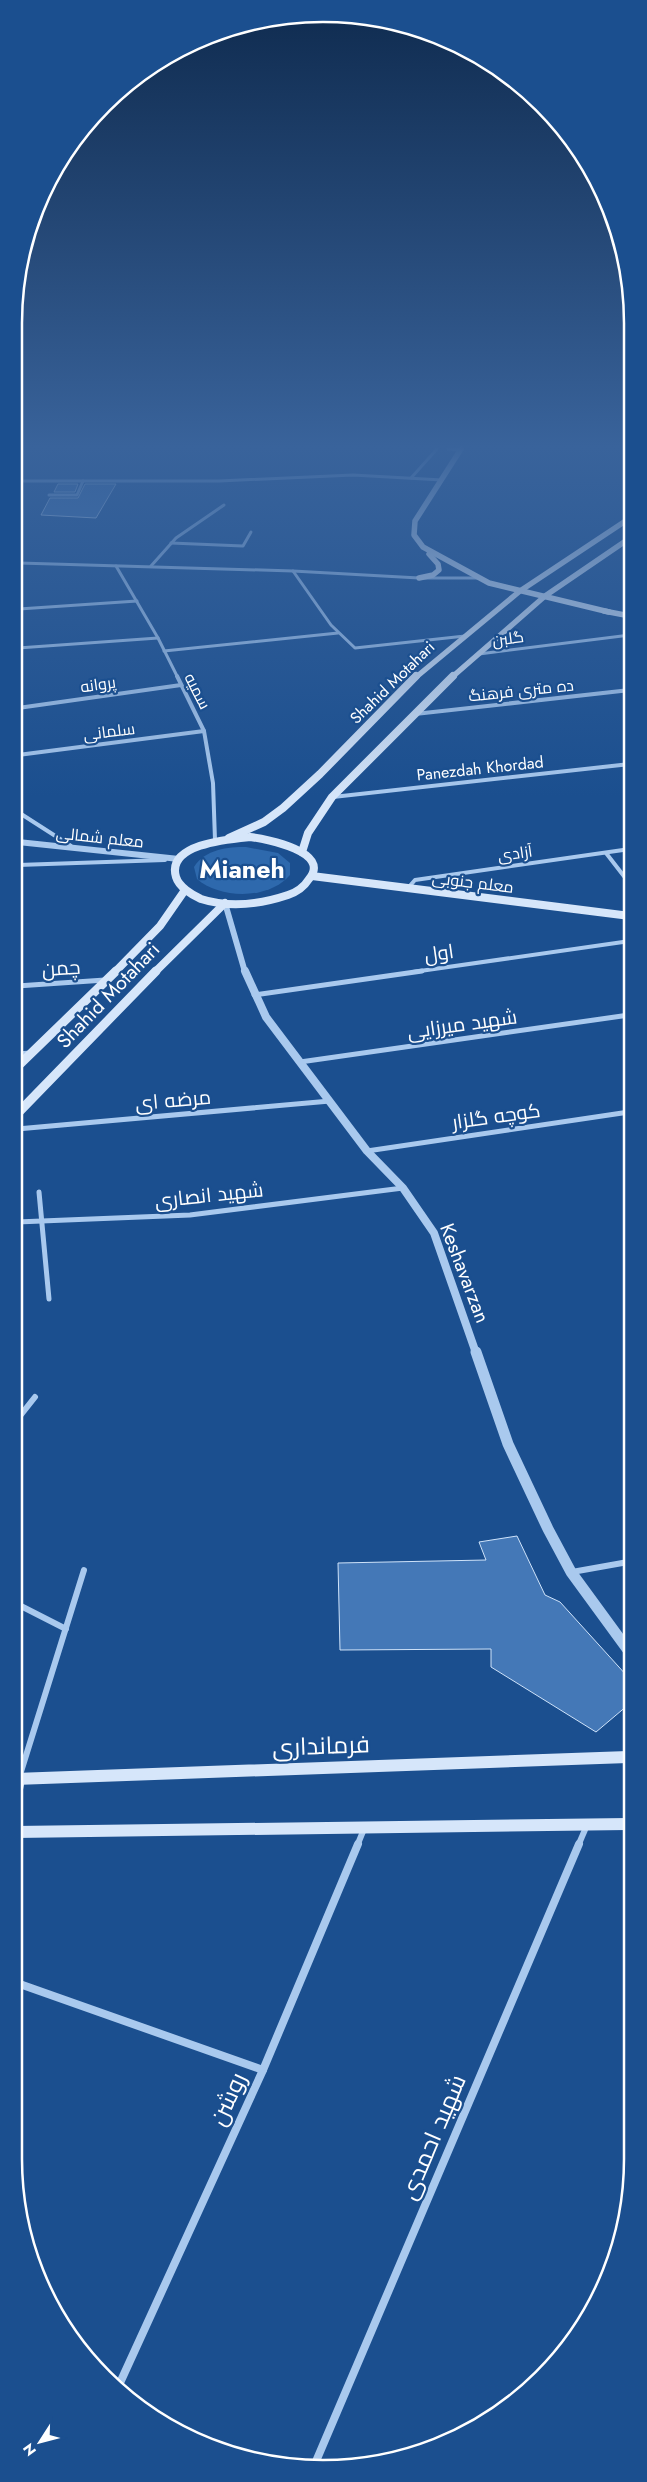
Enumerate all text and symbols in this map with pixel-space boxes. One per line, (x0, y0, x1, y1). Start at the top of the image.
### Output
street label: گلبن (491, 625, 525, 652)
street label: Shahid Motahari (345, 636, 440, 729)
street label: سمیه (179, 669, 216, 713)
street label: پروانه (79, 671, 118, 698)
street label: ده متری فرهنگ (467, 674, 575, 707)
street label: سلمانی (82, 717, 136, 746)
street label: Panezdah Khordad (416, 750, 545, 787)
street label: معلم شمالی (55, 821, 145, 854)
street label: آزادی (496, 840, 535, 867)
district label: Mianeh (199, 851, 285, 887)
street label: معلم جنوبی (431, 866, 515, 899)
street label: Shahid Motahari (50, 936, 167, 1055)
street label: اول (422, 937, 456, 970)
street label: چمن (41, 953, 81, 984)
street label: شهید میرزایی (405, 1002, 519, 1047)
street label: مرضه ای (134, 1083, 212, 1118)
street label: کوچه گلزار (449, 1096, 542, 1137)
street label: شهید انصاری (153, 1175, 265, 1216)
street label: Keshavarzan (432, 1219, 497, 1327)
street label: فرمانداری (272, 1726, 370, 1765)
street label: روشن (200, 2066, 255, 2131)
street label: شهید احمدی (390, 2069, 475, 2205)
north arrow (15, 2417, 65, 2467)
text: N (18, 2439, 41, 2460)

